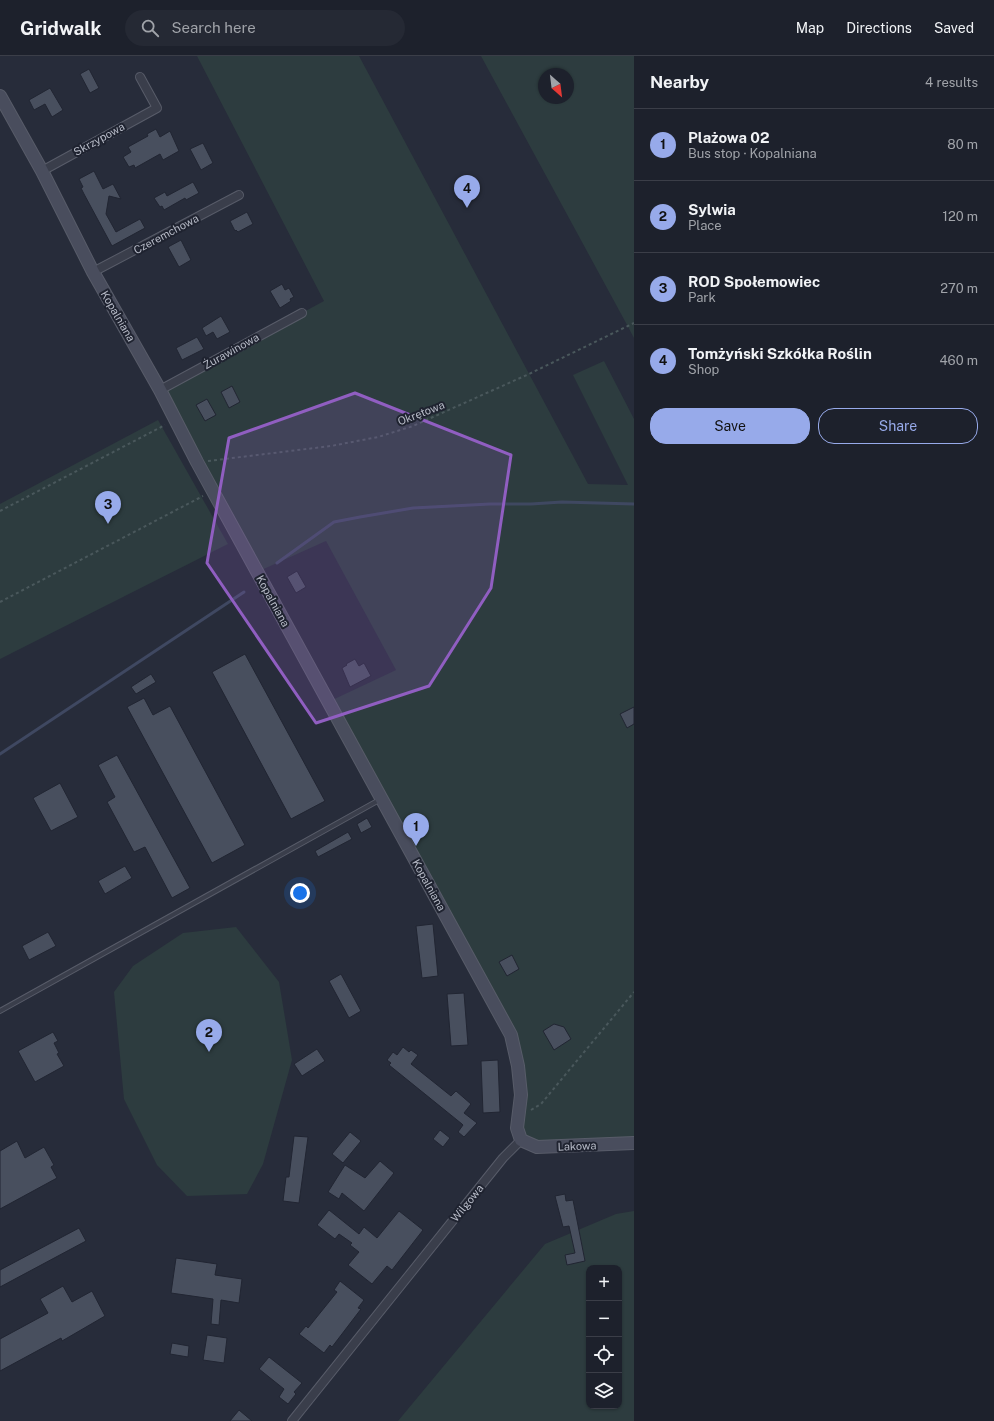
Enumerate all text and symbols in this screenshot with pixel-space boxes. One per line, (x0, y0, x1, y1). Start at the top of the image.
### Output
search box (125, 10, 405, 46)
text: Gridwalk (20, 17, 101, 39)
icon: search (139, 17, 161, 39)
text: Search here (171, 19, 256, 36)
text: Map (796, 20, 824, 36)
text: Directions (846, 20, 912, 36)
text: Saved (934, 20, 974, 36)
north arrow (538, 68, 574, 104)
text: Nearby (650, 72, 709, 92)
text: 4 results (925, 75, 978, 90)
street label: Skrzypowa (71, 120, 127, 158)
text: Plażowa 02 (688, 129, 769, 146)
text: 1 (660, 137, 666, 152)
text: 80 m (947, 137, 978, 152)
text: Bus stop · Kopalniana (688, 146, 817, 161)
pin: 4 (454, 175, 480, 208)
text: Sylwia (688, 201, 736, 218)
text: 2 (659, 209, 667, 224)
text: 120 m (943, 209, 978, 224)
street label: Czeremchowa (131, 212, 201, 256)
text: Place (688, 218, 722, 233)
text: ROD Społemowiec (688, 273, 820, 290)
text: 3 (659, 281, 667, 296)
text: 270 m (940, 281, 978, 296)
street label: Kopalniana (99, 288, 137, 344)
text: Park (688, 290, 716, 305)
street label: Żurawinowa (201, 330, 261, 371)
text: Tomżyński Szkółka Roślin (688, 345, 872, 362)
text: 4 (659, 353, 667, 368)
text: 460 m (939, 353, 978, 368)
text: Shop (688, 362, 719, 377)
street label: Okrętowa (396, 399, 446, 427)
button: Save (650, 408, 810, 444)
button: Share (818, 408, 978, 444)
pin: 3 (95, 491, 121, 524)
street label: Kopalniana (254, 573, 292, 629)
pin: 1 (403, 813, 429, 846)
street label: Kopalniana (410, 857, 448, 913)
your location (290, 883, 310, 903)
pin: 2 (196, 1019, 222, 1052)
street label: Lakowa (557, 1139, 597, 1153)
street label: Wilgowa (448, 1182, 486, 1224)
map controls (586, 1265, 622, 1409)
button: + (586, 1265, 622, 1301)
button: − (586, 1301, 622, 1337)
button: locate (586, 1337, 622, 1373)
button: layers (586, 1373, 622, 1409)

